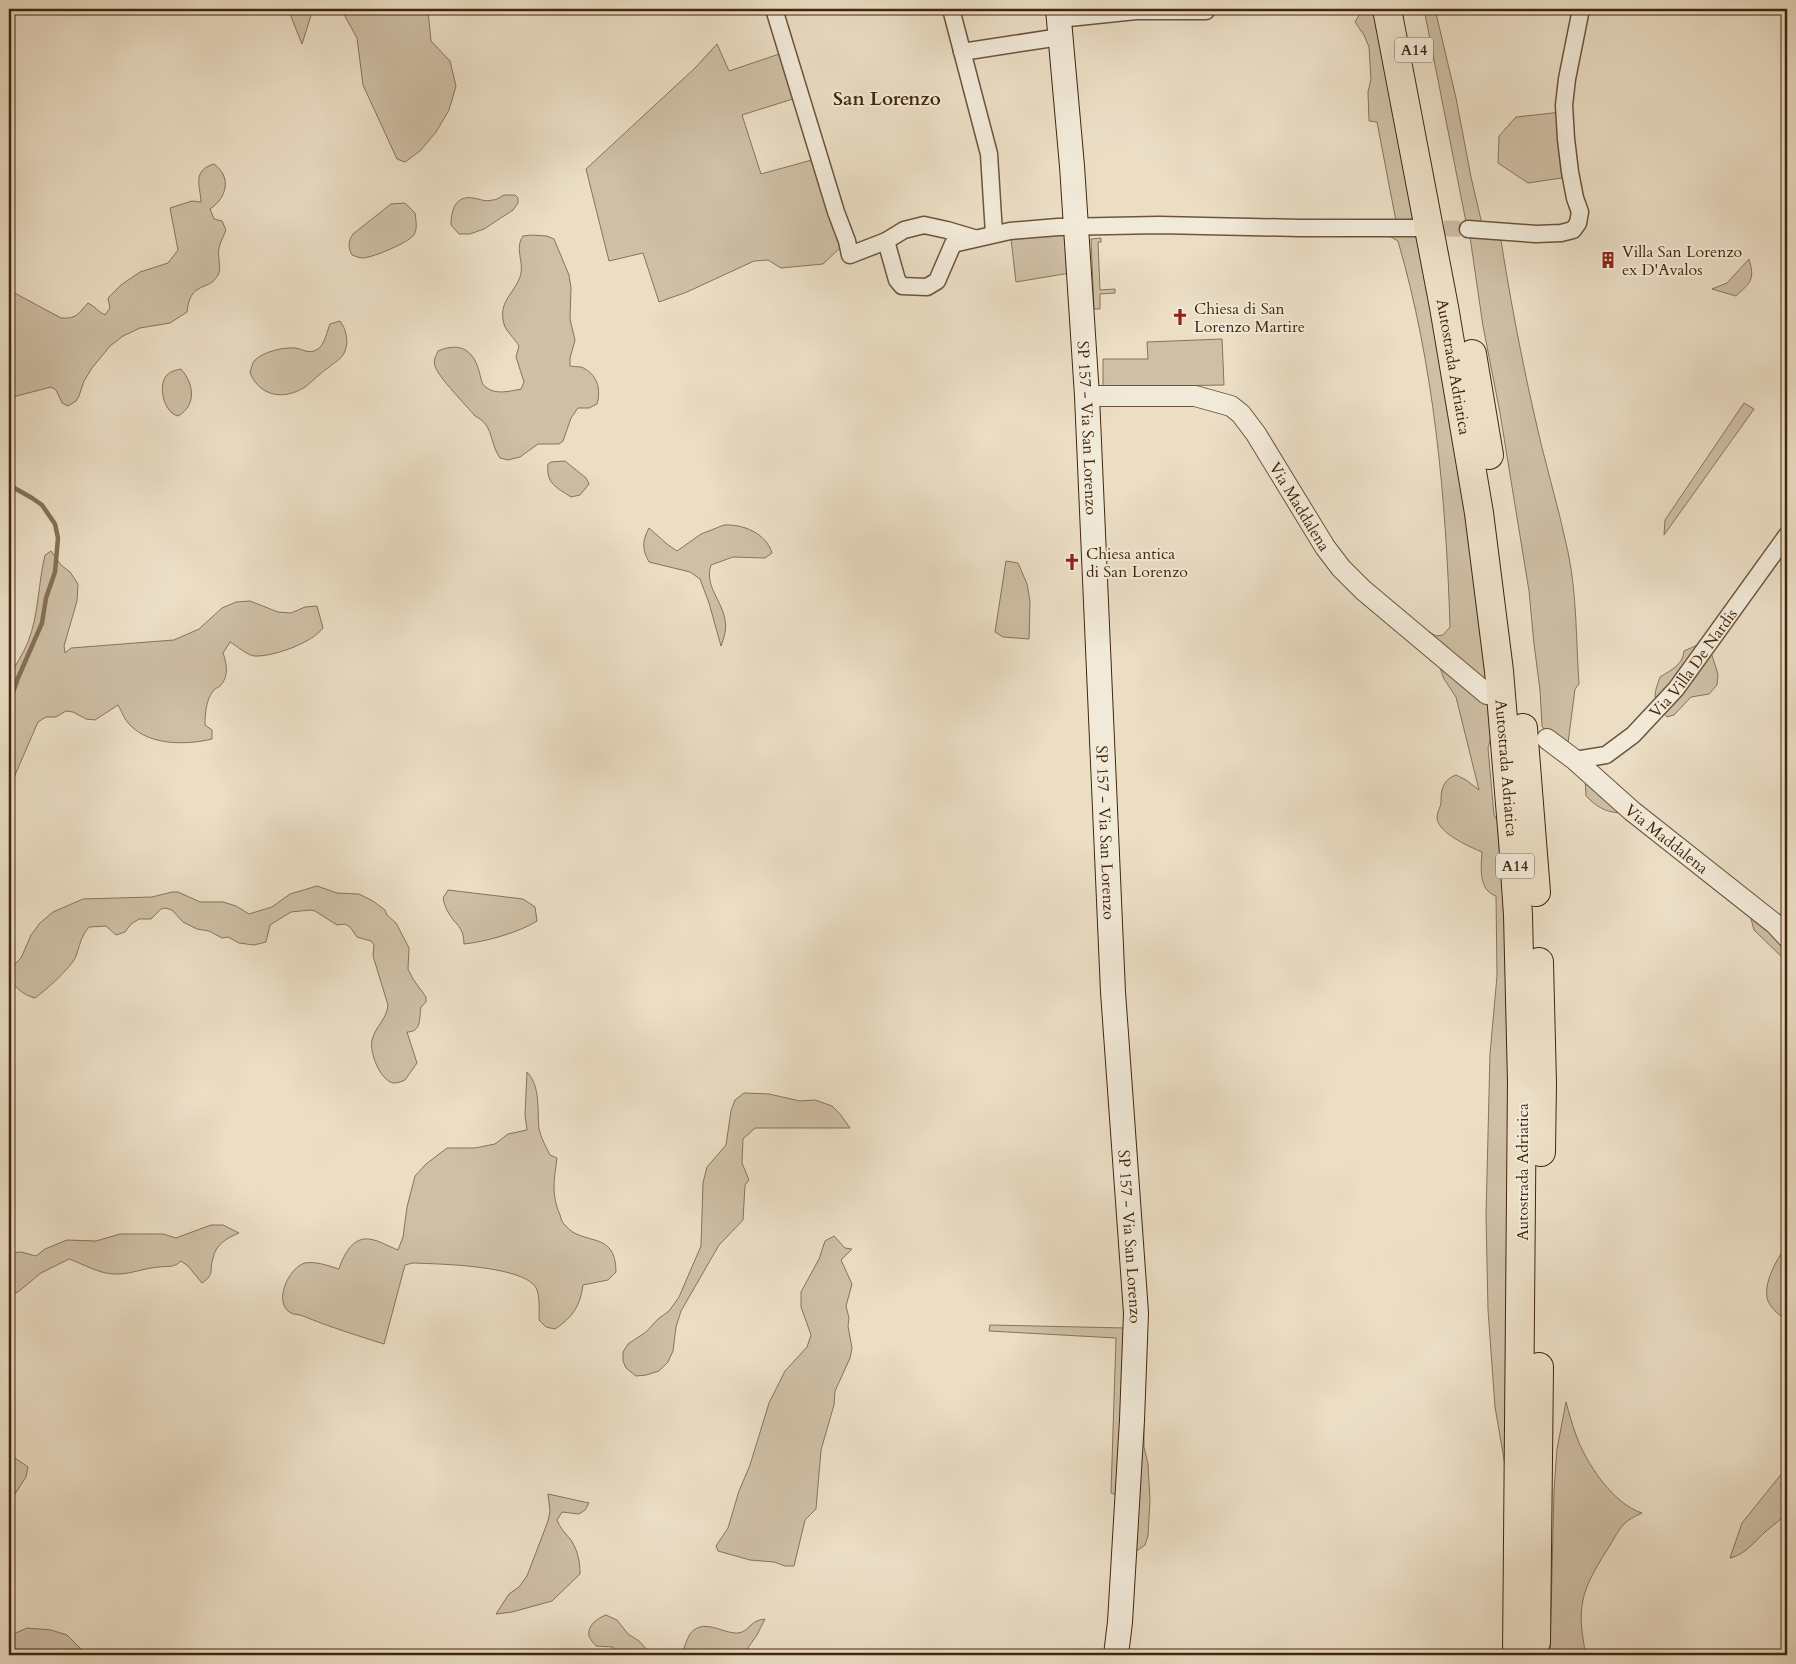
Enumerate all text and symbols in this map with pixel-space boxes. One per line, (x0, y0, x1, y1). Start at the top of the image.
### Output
road number: A14 (1395, 38, 1433, 62)
district label: San Lorenzo (833, 86, 941, 112)
place label: Villa San Lorenzo ex D'Avalos (1622, 241, 1743, 281)
building icon: Villa San Lorenzo ex D'Avalos (1598, 250, 1618, 270)
street label: Autostrada Adriatica (1431, 297, 1476, 437)
place label: Chiesa di San Lorenzo Martire (1194, 298, 1305, 338)
church icon: Chiesa di San Lorenzo Martire (1170, 307, 1190, 327)
street label: SP 157 - Via San Lorenzo (1071, 340, 1102, 516)
street label: Via Maddalena (1264, 458, 1335, 556)
place label: Chiesa antica di San Lorenzo (1086, 543, 1188, 583)
church icon: Chiesa antica di San Lorenzo (1062, 552, 1082, 572)
street label: Via Villa De Nardis (1645, 604, 1743, 723)
street label: Autostrada Adriatica (1489, 699, 1523, 838)
street label: SP 157 - Via San Lorenzo (1090, 745, 1120, 920)
street label: Via Maddalena (1620, 800, 1713, 879)
road number: A14 (1496, 854, 1534, 878)
street label: Autostrada Adriatica (1512, 1103, 1534, 1241)
street label: SP 157 - Via San Lorenzo (1112, 1149, 1146, 1324)

